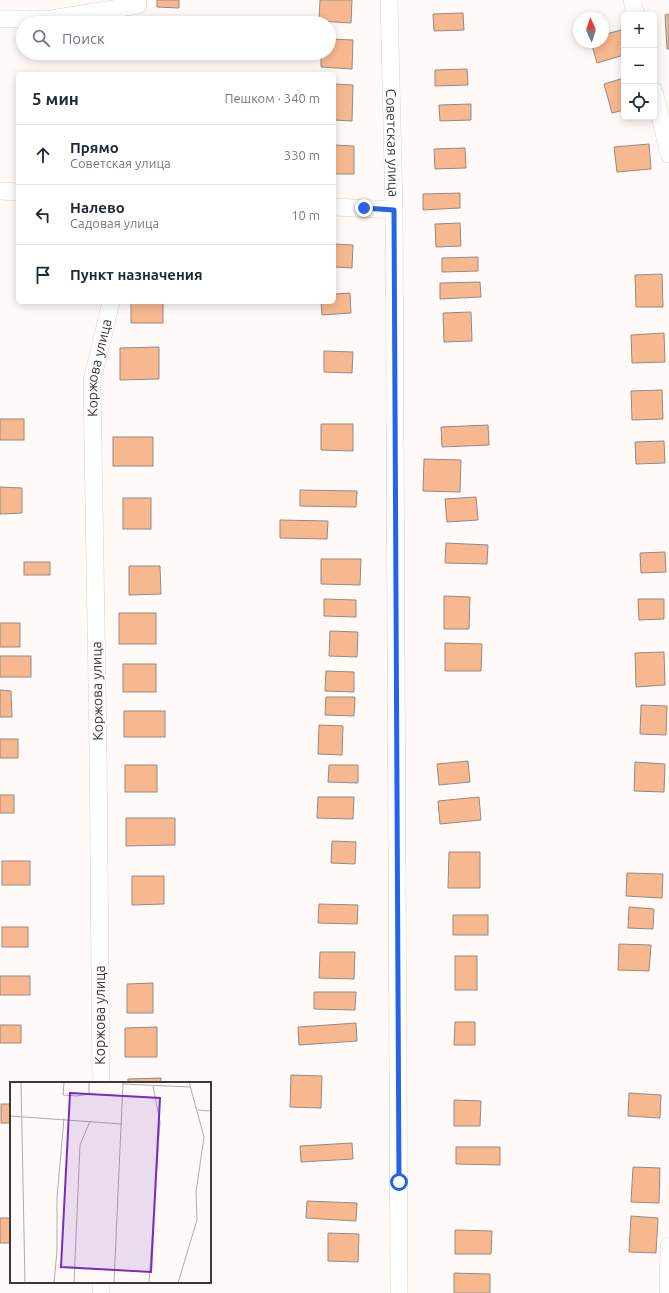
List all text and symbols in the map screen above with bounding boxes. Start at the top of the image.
north arrow [573,12,609,48]
map controls [621,12,657,120]
button: + [621,12,657,48]
search box [16,16,336,60]
icon: search [30,27,52,49]
text: Поиск [62,30,105,47]
button: − [621,48,657,84]
button: locate [621,84,657,120]
text: 5 мин [32,89,79,108]
street label: Советская улица [383,89,402,197]
text: Пешком · 340 m [224,91,320,105]
text: Прямо [70,139,119,156]
icon: ahead [32,144,54,166]
text: 330 m [284,148,320,162]
text: Советская улица [70,156,171,170]
text: Налево [70,199,125,216]
route end [355,199,373,217]
icon: left [32,204,54,226]
text: 10 m [291,208,320,222]
text: Садовая улица [70,216,159,230]
icon: arrive [32,264,54,286]
text: Пункт назначения [70,266,203,283]
street label: Коржова улица [84,317,115,417]
street label: Коржова улица [88,641,106,741]
street label: Коржова улица [92,965,108,1065]
inset map [10,1082,211,1283]
route start [390,1173,408,1191]

